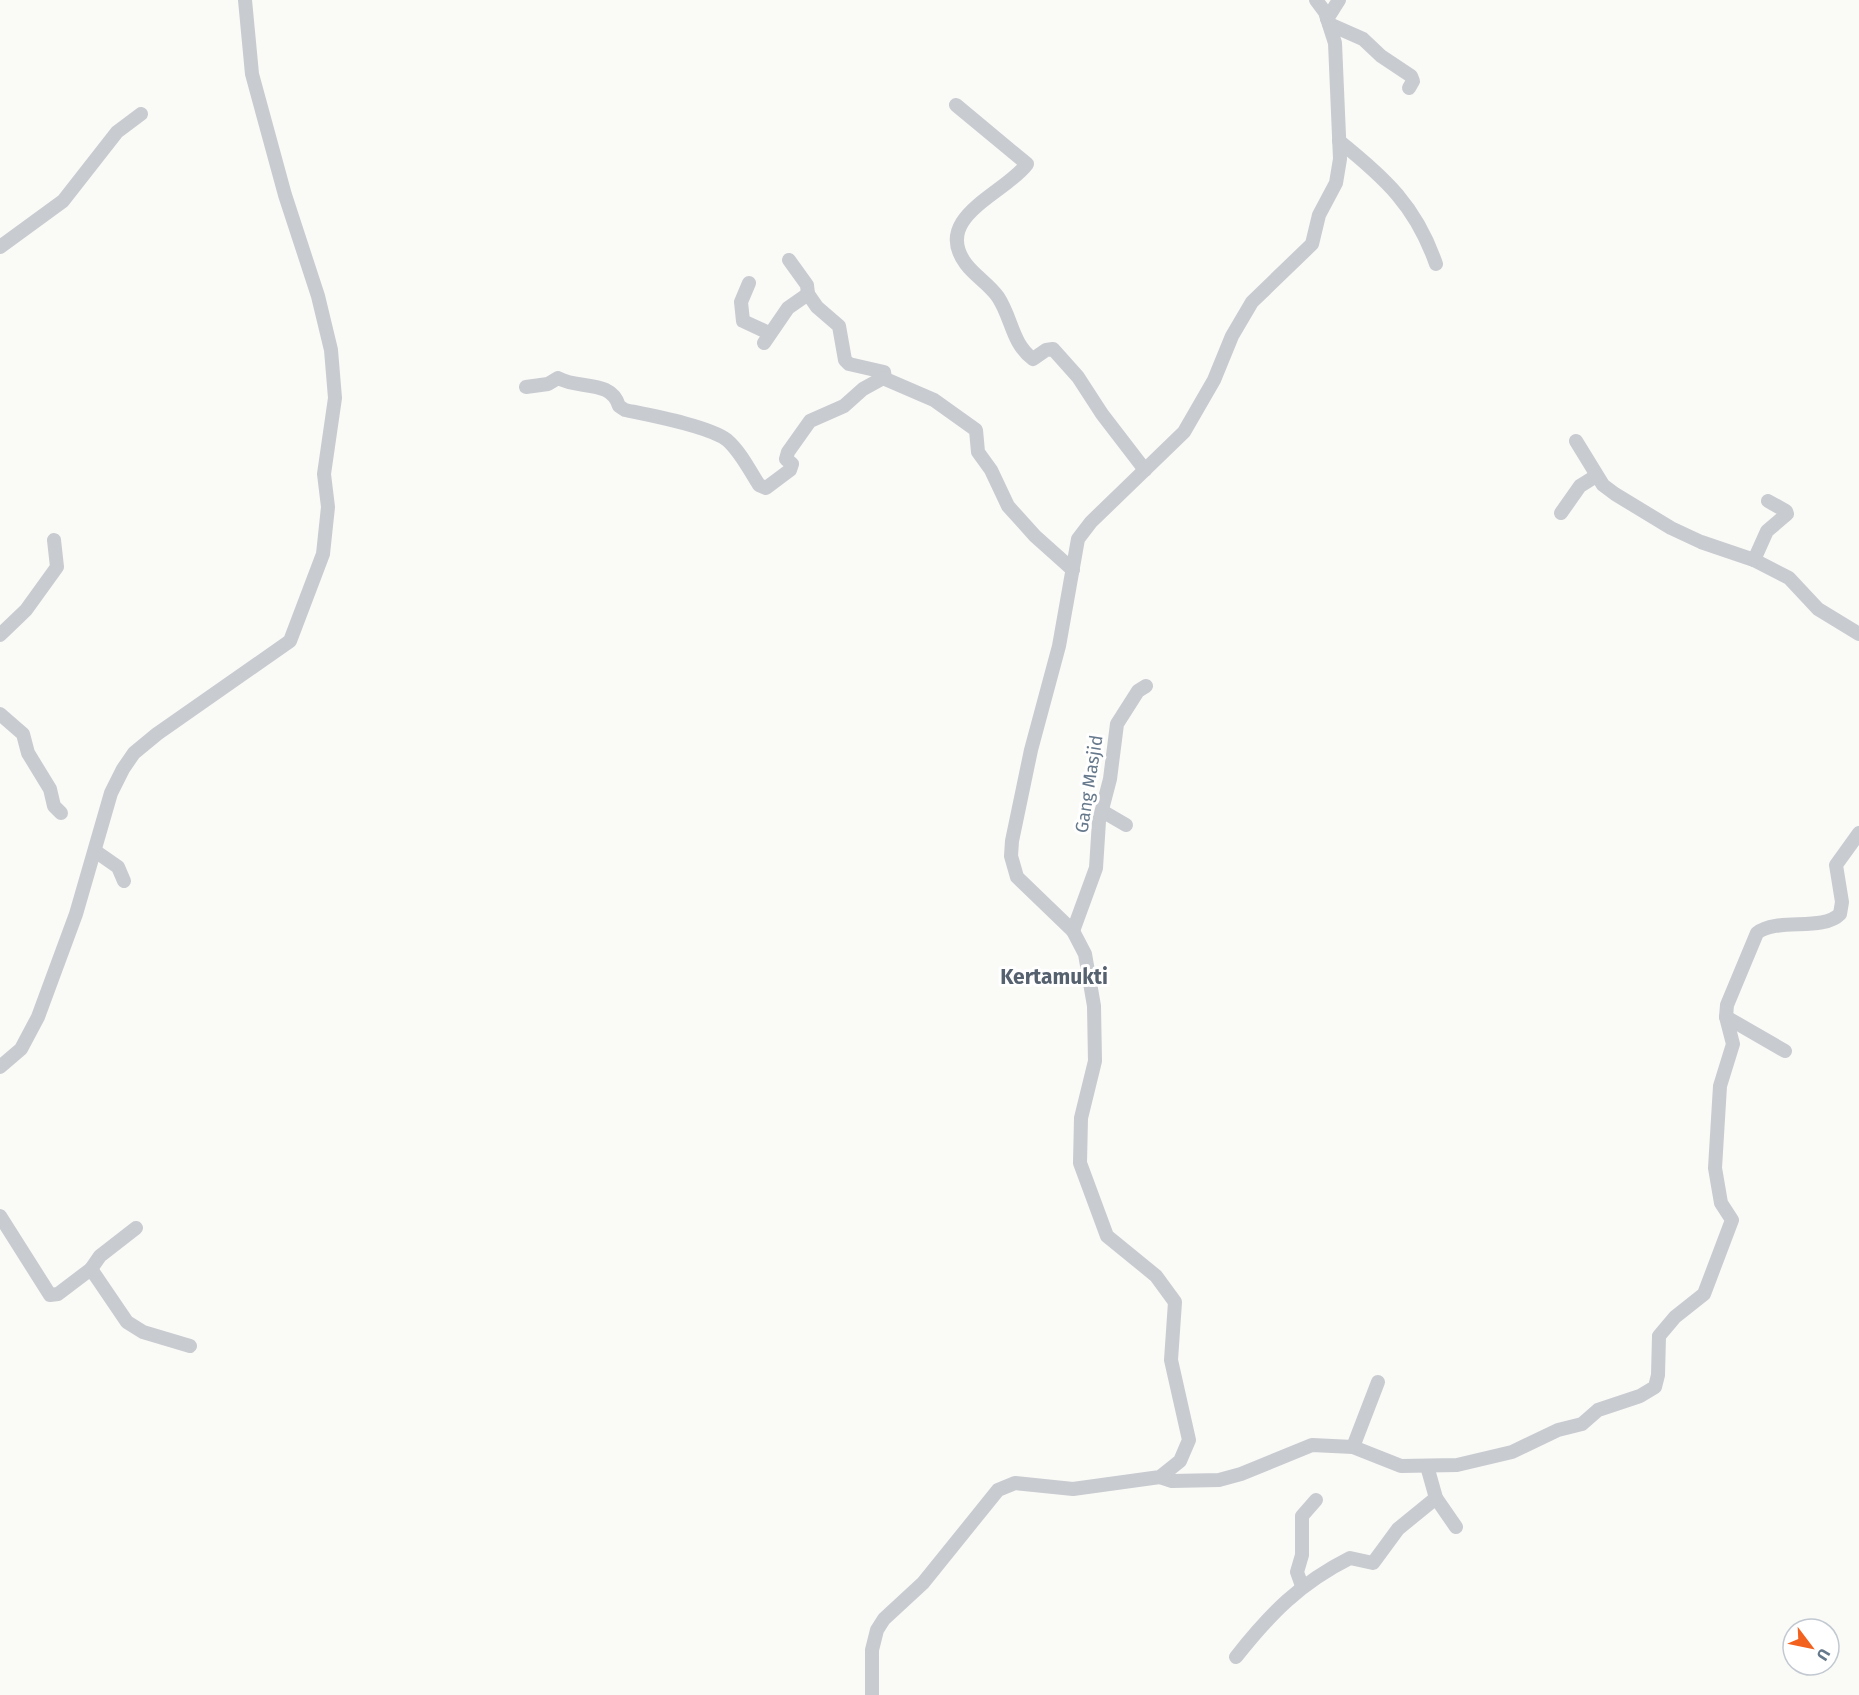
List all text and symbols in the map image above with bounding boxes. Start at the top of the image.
street label: Gang Masjid [1070,734,1108,834]
district label: Kertamukti [1000,964,1108,990]
north arrow [1781,1617,1841,1677]
text: U [1812,1645,1834,1664]

